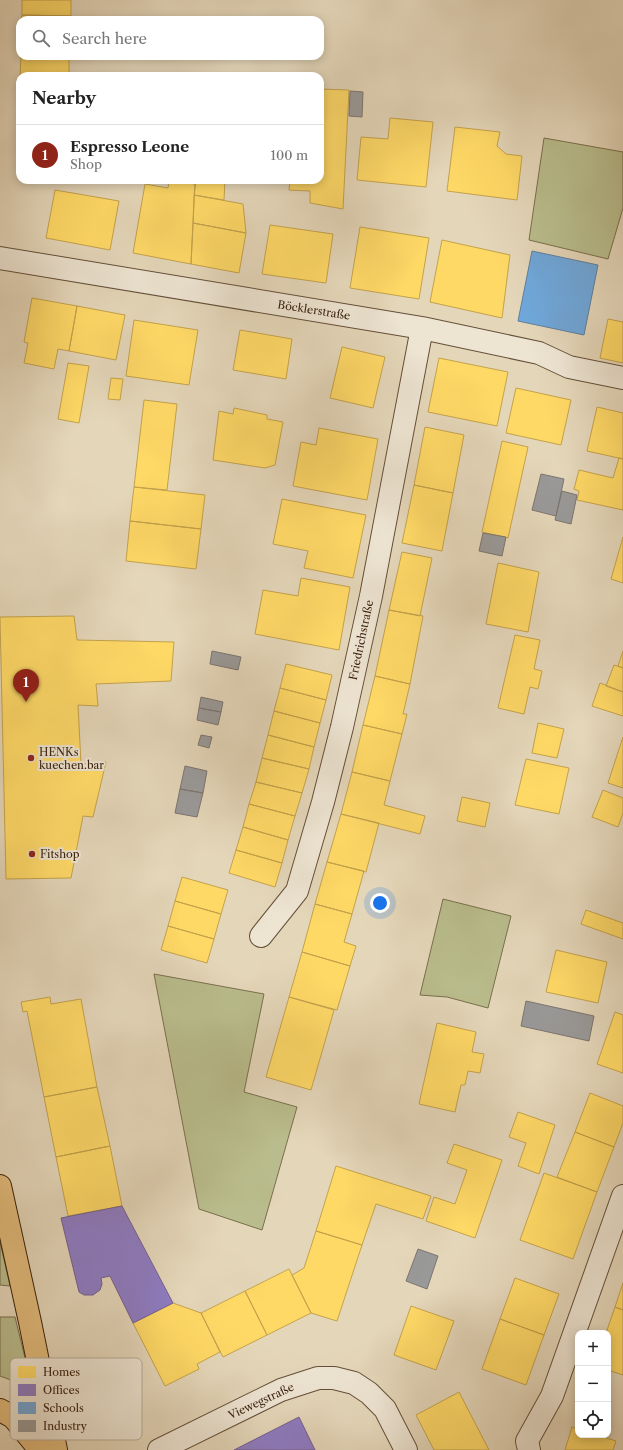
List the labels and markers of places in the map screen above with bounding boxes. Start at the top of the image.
pin: 1 [13,669,39,702]
place label: HENKs kuechen.bar [39,745,104,772]
marker: HENKs kuechen.bar [26,753,36,763]
place label: Fitshop [40,847,80,861]
marker: Fitshop [27,849,37,859]

